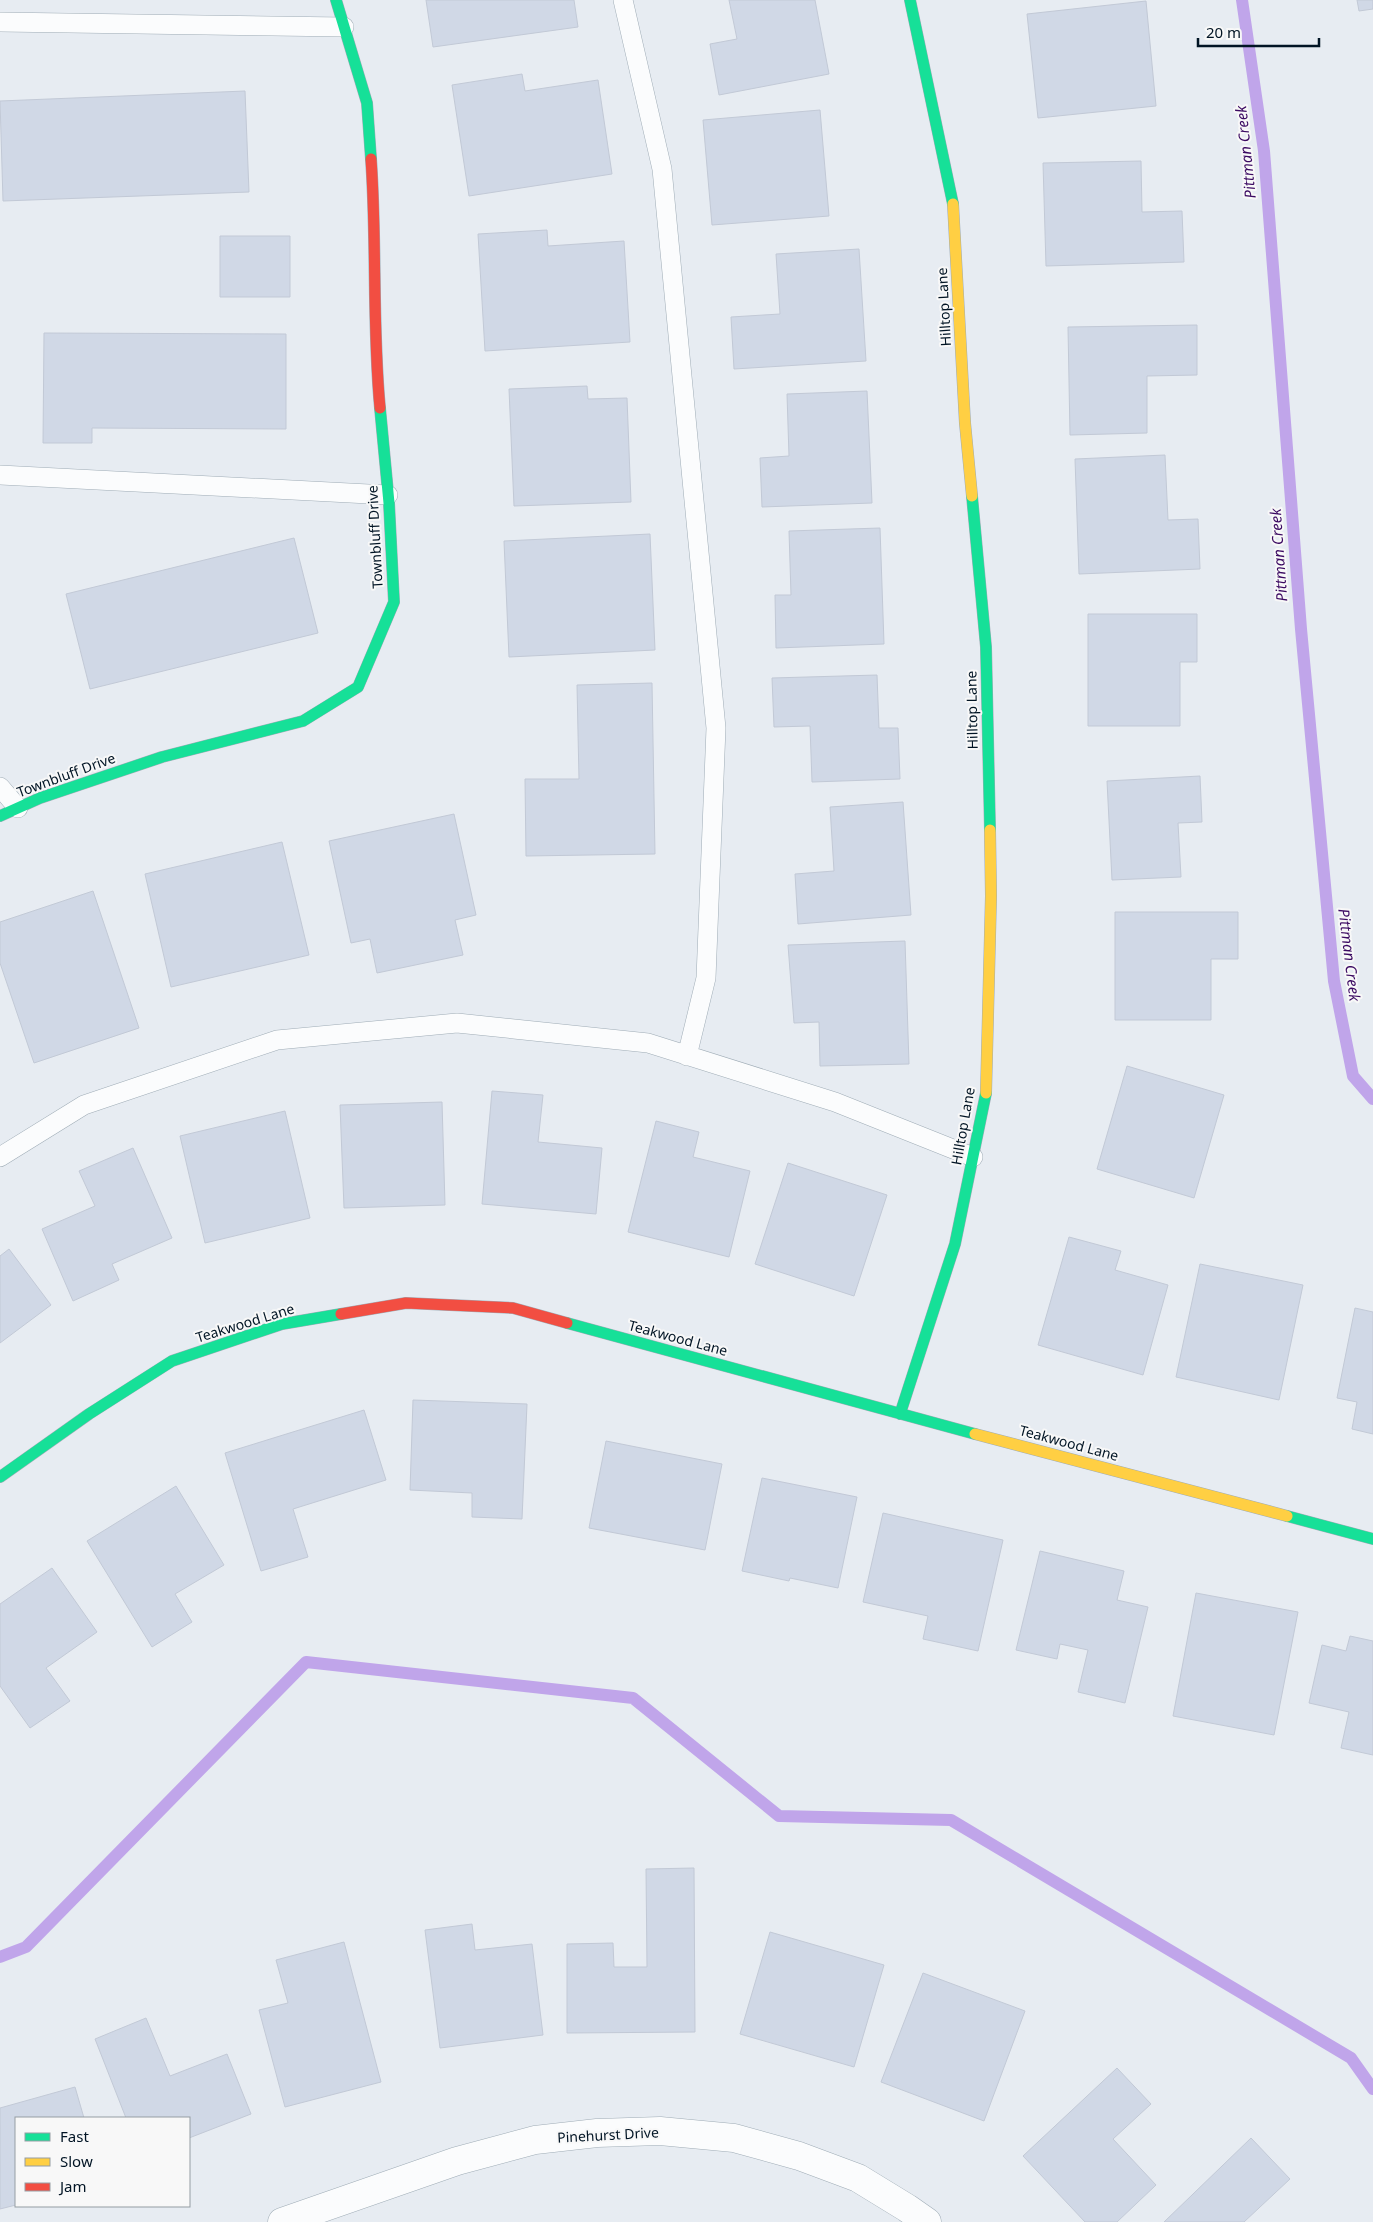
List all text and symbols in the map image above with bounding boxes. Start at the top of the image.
scale bar [1198,15,1319,47]
text: 20 m [1206,22,1241,42]
water label: Pittman Creek [1230,104,1260,200]
street label: Hilltop Lane [932,267,955,347]
street label: Townbluff Drive [362,485,387,589]
water label: Pittman Creek [1265,507,1291,602]
street label: Hilltop Lane [961,670,982,750]
street label: Townbluff Drive [14,748,118,801]
water label: Pittman Creek [1334,907,1366,1003]
street label: Hilltop Lane [946,1085,979,1166]
street label: Teakwood Lane [193,1299,296,1347]
street label: Teakwood Lane [626,1315,730,1360]
street label: Teakwood Lane [1017,1420,1121,1465]
legend [15,2117,190,2207]
street label: Pinehurst Drive [557,2122,659,2147]
text: Fast [60,2126,89,2146]
text: Slow [60,2151,93,2171]
text: Jam [58,2176,87,2196]

